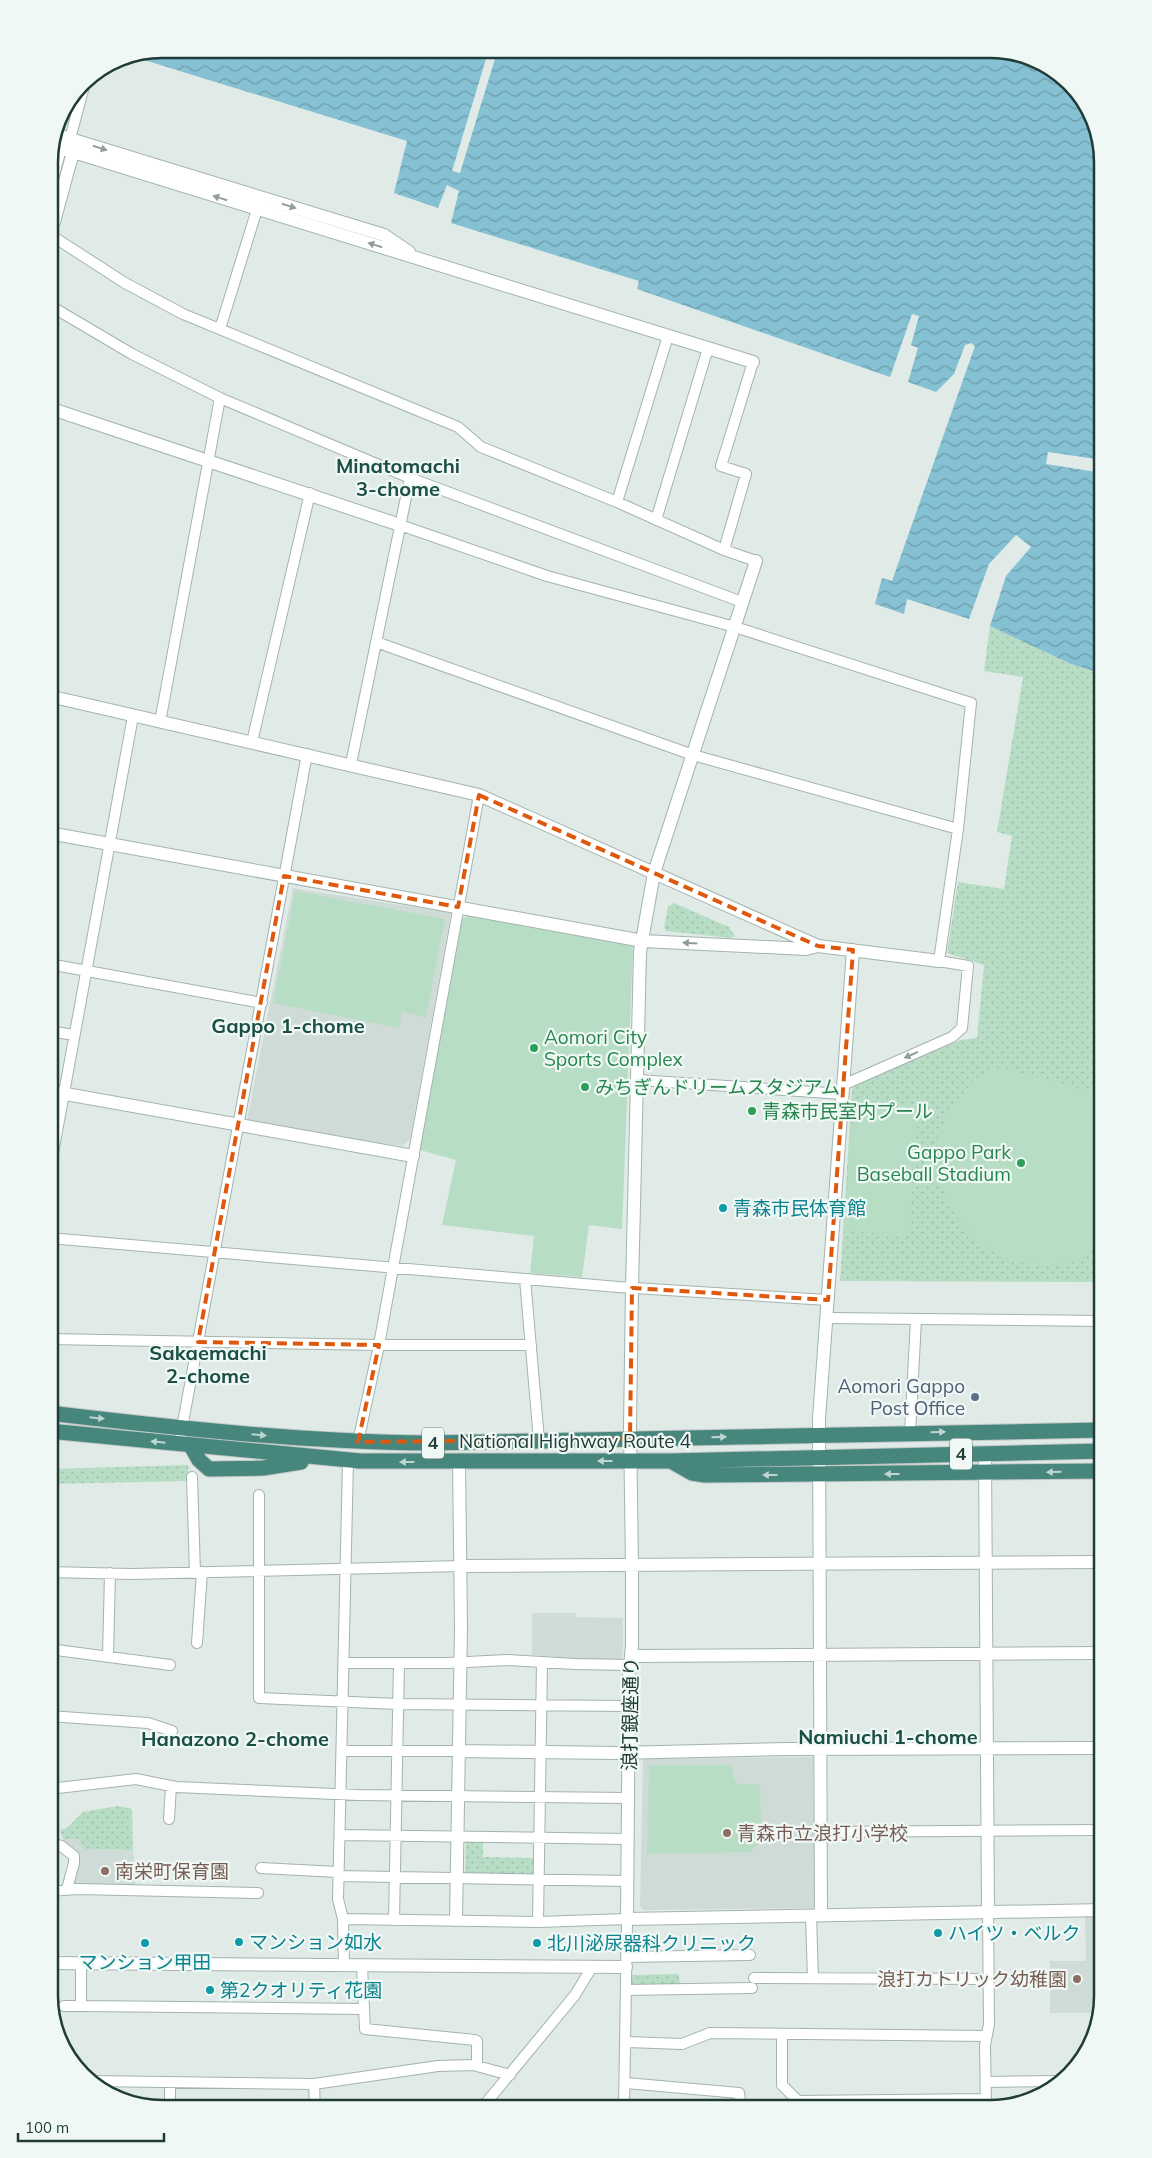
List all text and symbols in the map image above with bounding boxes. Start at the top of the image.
one-way arrow [93,145,108,153]
one-way arrow [212,193,227,201]
one-way arrow [282,203,297,211]
one-way arrow [367,241,382,249]
district label: Minatomachi 3-chome [336,453,460,501]
one-way arrow [682,939,698,947]
district label: Gappo 1-chome [211,1013,365,1038]
place label: Aomori City Sports Complex [544,1025,683,1071]
marker: Aomori City Sports Complex [528,1042,540,1054]
one-way arrow [904,1052,918,1060]
place label: みちぎんドリームスタジアム [595,1075,840,1099]
marker: みちぎんドリームスタジアム [579,1081,591,1093]
place label: 青森市民室内プール [762,1099,933,1123]
marker: 青森市民室内プール [746,1105,758,1117]
place label: Gappo Park Baseball Stadium [857,1140,1011,1186]
marker: Gappo Park Baseball Stadium [1015,1157,1027,1169]
place label: 青森市民体育館 [733,1196,866,1220]
marker: 青森市民体育館 [717,1202,729,1214]
district label: Sakaemachi 2-chome [149,1340,267,1388]
place label: Aomori Gappo Post Office [837,1374,965,1420]
marker: Aomori Gappo Post Office [969,1391,981,1403]
one-way arrow [90,1414,106,1422]
road number: 4 [422,1428,444,1459]
one-way arrow [930,1428,946,1436]
street label: National Highway Route 4 [459,1429,691,1453]
one-way arrow [251,1431,267,1439]
one-way arrow [711,1433,727,1441]
one-way arrow [150,1438,166,1446]
road number: 4 [950,1438,972,1470]
one-way arrow [597,1457,613,1465]
one-way arrow [399,1458,415,1466]
one-way arrow [1046,1468,1062,1476]
one-way arrow [884,1470,900,1478]
one-way arrow [761,1471,777,1479]
street label: 浪打銀座通り [617,1657,643,1771]
district label: Namiuchi 1-chome [798,1724,978,1749]
district label: Hanazono 2-chome [141,1726,329,1751]
place label: 青森市立浪打小学校 [737,1821,908,1845]
marker: 青森市立浪打小学校 [721,1827,733,1839]
place label: 南栄町保育園 [115,1859,229,1883]
marker: 南栄町保育園 [99,1865,111,1877]
place label: ハイツ・ベルク [948,1921,1081,1945]
marker: ハイツ・ベルク [932,1927,944,1939]
place label: マンション如水 [249,1930,382,1954]
place label: 北川泌尿器科クリニック [547,1931,756,1955]
marker: マンション如水 [233,1936,245,1948]
marker: マンション甲田 [139,1937,151,1949]
marker: 北川泌尿器科クリニック [531,1937,543,1949]
place label: マンション甲田 [78,1950,212,1974]
place label: 浪打カトリック幼稚園 [877,1967,1067,1991]
marker: 浪打カトリック幼稚園 [1071,1973,1083,1985]
place label: 第2クオリティ花園 [220,1978,382,2002]
marker: 第2クオリティ花園 [204,1984,216,1996]
scale bar [18,2110,164,2142]
text: 100 m [25,2118,69,2137]

